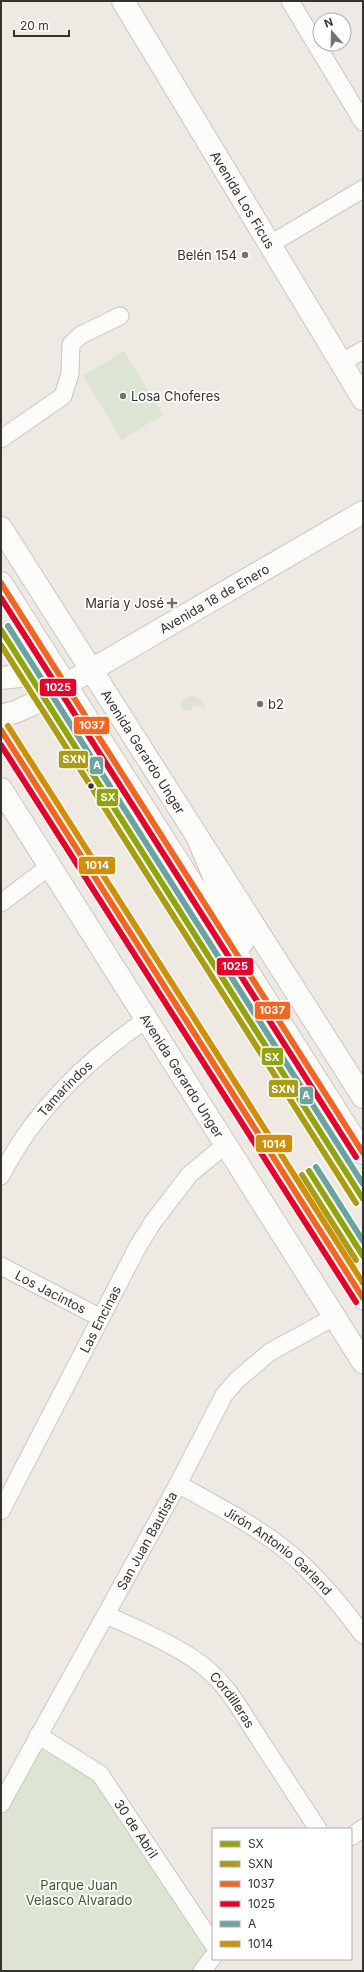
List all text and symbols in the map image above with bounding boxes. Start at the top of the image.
scale bar [14,12,69,38]
north arrow [312,12,352,52]
text: N [322,15,335,31]
text: 20 m [20,18,49,33]
street label: Avenida Los Ficus [207,148,278,251]
place label: Belén 154 [177,247,237,263]
marker: Belén 154 [240,250,250,260]
place label: Losa Choferes [131,388,220,404]
marker: Losa Choferes [118,391,128,401]
street label: Avenida 18 de Enero [156,560,272,637]
place label: María y José [85,595,164,611]
marker: María y José [167,598,177,608]
line badge: 1025 [39,678,77,697]
text: 1025 [45,680,71,694]
street label: Avenida Gerardo Unger [98,687,189,817]
place label: b2 [268,696,284,712]
marker: b2 [255,699,265,709]
line badge: 1037 [73,716,110,735]
text: 1037 [79,718,105,732]
line badge: SXN [58,750,89,769]
text: SXN [62,752,86,766]
line badge: A [89,756,104,775]
text: A [93,758,101,772]
unlabelled marker [86,781,96,791]
line badge: SX [96,788,119,807]
text: SX [100,790,116,804]
line badge: 1014 [78,856,116,875]
text: 1014 [85,858,109,872]
line badge: 1025 [216,957,254,976]
text: 1025 [222,959,248,973]
line badge: 1037 [254,1001,291,1020]
text: 1037 [259,1003,285,1017]
street label: Avenida Gerardo Unger [137,1010,227,1141]
line badge: SX [261,1047,284,1066]
text: SX [264,1050,280,1064]
street label: Tamarindos [34,1057,96,1120]
line badge: SXN [268,1079,299,1098]
text: SXN [271,1082,295,1096]
line badge: A [299,1086,314,1105]
text: A [302,1088,310,1102]
line badge: 1014 [255,1134,293,1153]
text: 1014 [262,1137,286,1151]
street label: Los Jacintos [13,1267,89,1317]
street label: Las Encinas [76,1283,124,1355]
street label: San Juan Bautista [113,1489,180,1593]
street label: Jirón Antonio Garland [221,1503,336,1598]
street label: Cordilleras [207,1668,258,1731]
street label: 30 de Abril [111,1796,162,1861]
legend [212,1828,352,1960]
text: SX [248,1836,264,1851]
text: SXN [248,1856,273,1871]
text: 1037 [248,1876,275,1891]
park label: Parque Juan Velasco Alvarado [26,1877,133,1908]
text: 1025 [248,1896,275,1911]
text: A [248,1916,256,1931]
text: 1014 [248,1936,273,1951]

